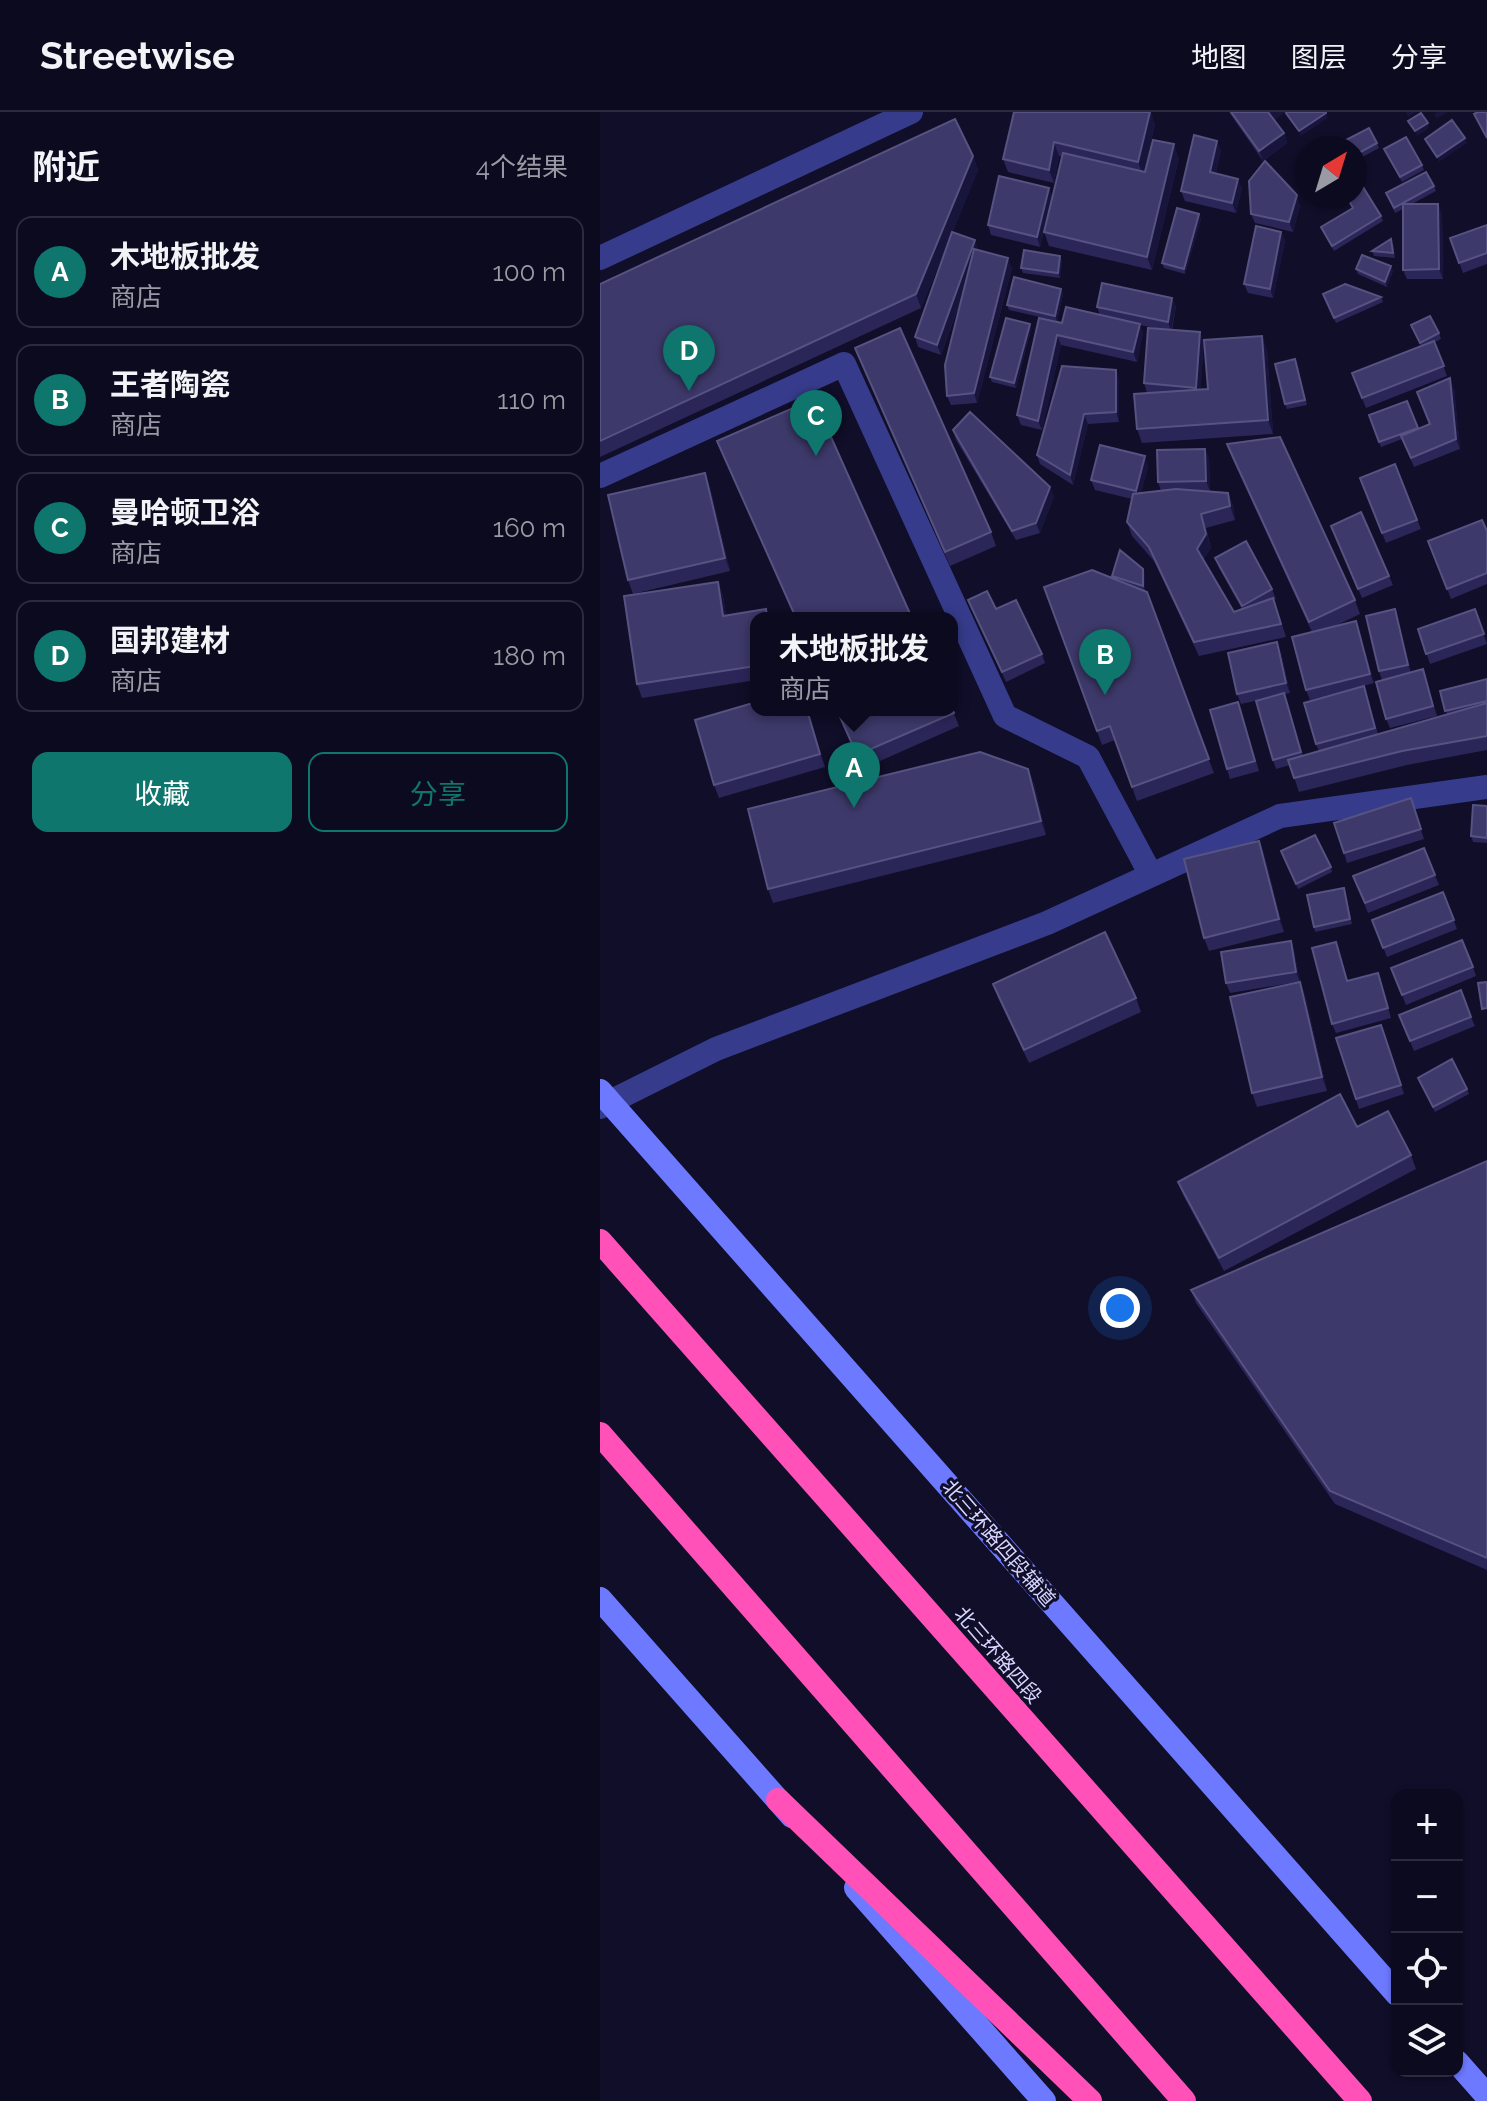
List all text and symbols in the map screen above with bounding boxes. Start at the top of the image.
text: Streetwise [40,33,235,78]
text: 地图 [1191,41,1247,74]
text: 图层 [1291,41,1347,74]
text: 分享 [1391,41,1447,74]
north arrow [1295,136,1367,208]
text: 附近 [32,147,100,187]
text: 4个结果 [476,152,568,182]
text: 木地板批发 [110,239,260,274]
text: A [51,257,69,287]
text: 100 m [493,257,566,287]
text: 商店 [110,282,162,312]
pin: D [663,325,715,391]
text: 王者陶瓷 [110,367,230,402]
text: B [51,385,69,415]
text: 110 m [497,385,566,415]
pin: C [790,390,842,456]
text: 商店 [110,410,162,440]
text: 曼哈顿卫浴 [110,495,260,530]
text: C [51,513,69,543]
text: 160 m [493,513,566,543]
text: 商店 [110,538,162,568]
popup [750,612,958,716]
text: 国邦建材 [110,623,230,658]
pin: B [1079,629,1131,695]
text: 木地板批发 [779,631,929,666]
text: D [51,641,69,671]
text: 180 m [493,641,566,671]
text: 商店 [110,666,162,696]
text: 商店 [779,674,831,704]
pin: A [828,742,880,808]
button: 收藏 [32,752,292,832]
button: 分享 [308,752,568,832]
your location [1100,1288,1140,1328]
street label: 北三环路四段辅道 [937,1475,1061,1611]
street label: 北三环路四段 [950,1602,1046,1708]
map controls [1391,1789,1463,2077]
button: + [1391,1789,1463,1861]
button: − [1391,1861,1463,1933]
button: locate [1391,1933,1463,2005]
button: layers [1391,2005,1463,2077]

